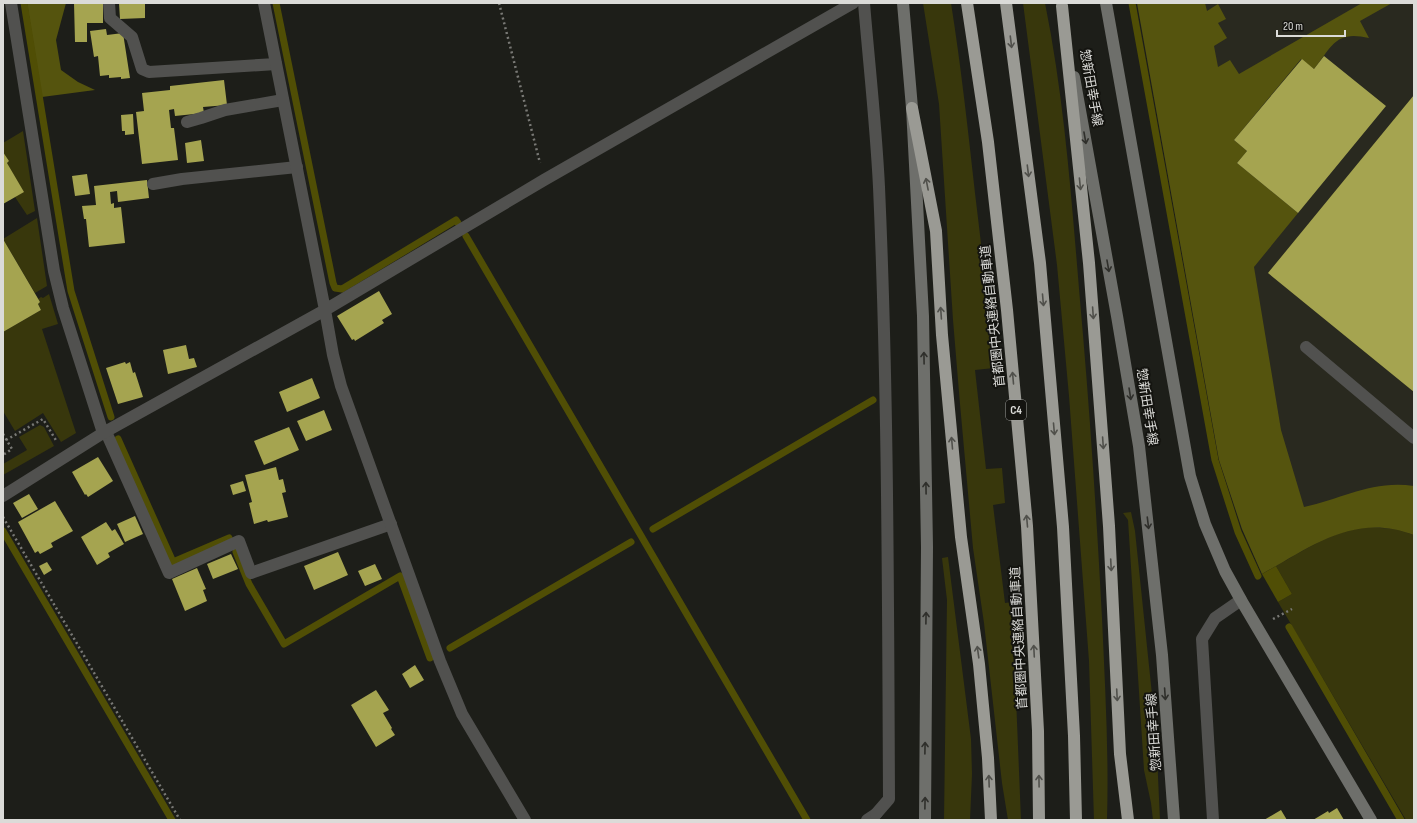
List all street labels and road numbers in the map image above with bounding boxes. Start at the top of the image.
street label: 惣新田幸手線 [1076,48,1106,128]
street label: 首都圏中央連絡自動車道 [978,244,1008,388]
street label: 惣新田幸手線 [1133,367,1161,447]
road number: C4 [1006,400,1026,420]
street label: 首都圏中央連絡自動車道 [1007,566,1031,710]
street label: 惣新田幸手線 [1143,693,1165,771]

